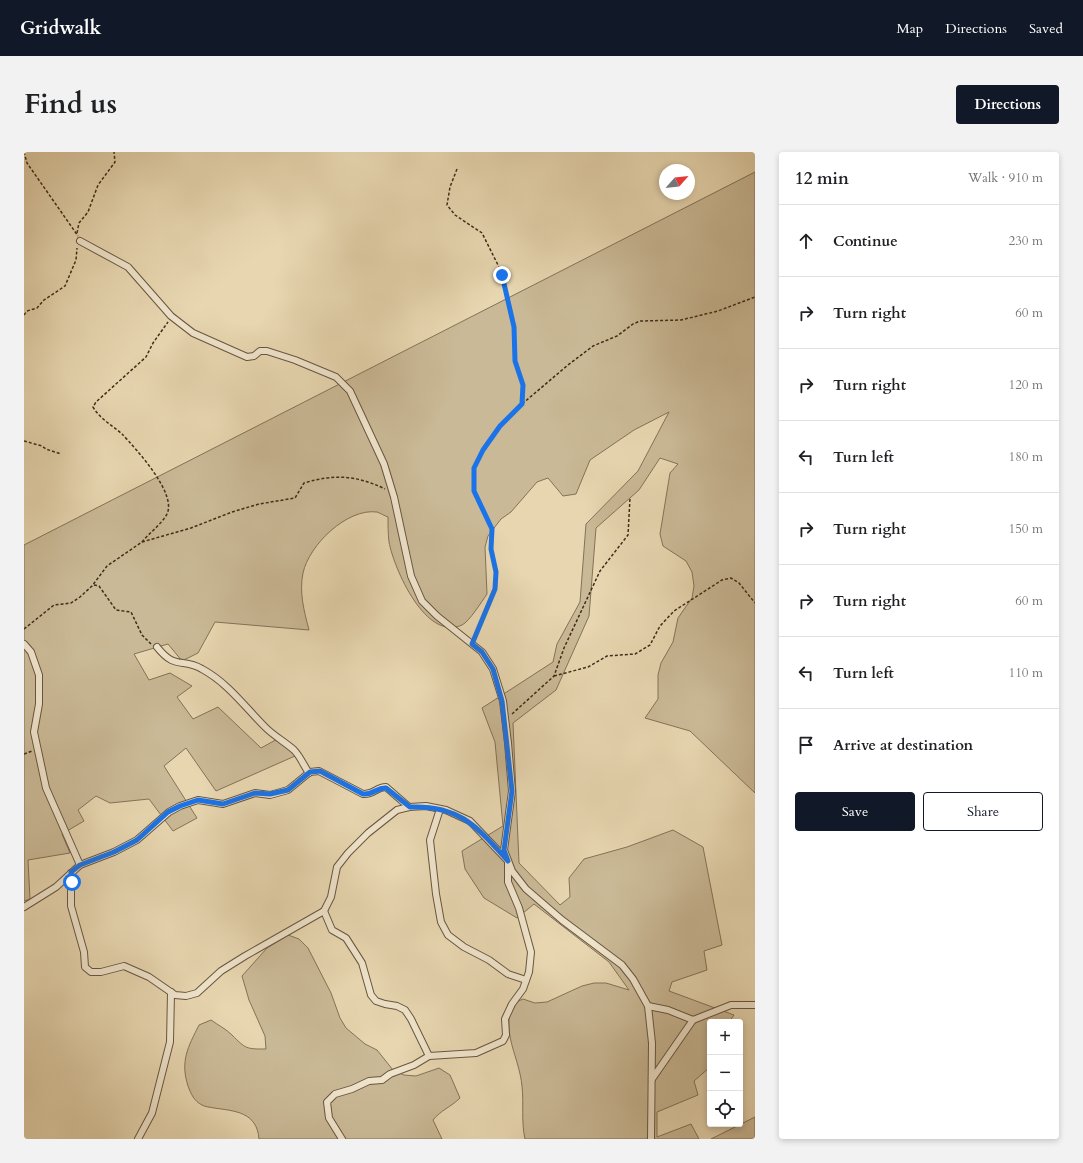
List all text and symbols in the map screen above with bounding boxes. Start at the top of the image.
text: Gridwalk [20,15,101,41]
text: Map [897,19,923,38]
text: Directions [945,19,1007,38]
text: Saved [1029,19,1063,38]
text: Find us [24,85,117,123]
button: Directions [956,85,1059,124]
north arrow [659,164,695,200]
text: 12 min [795,167,849,190]
text: Walk · 910 m [968,169,1043,187]
icon: ahead [795,230,817,252]
text: Continue [833,231,898,251]
text: 230 m [1009,232,1043,250]
route end [493,266,511,284]
icon: right [795,302,817,324]
text: Turn right [833,303,906,323]
text: 60 m [1015,304,1043,322]
icon: right [795,374,817,396]
text: Turn right [833,375,906,395]
text: 120 m [1009,376,1043,394]
icon: left [795,446,817,468]
text: Turn left [833,447,894,467]
text: 180 m [1009,448,1043,466]
icon: right [795,518,817,540]
text: Turn right [833,519,906,539]
text: 150 m [1009,520,1043,538]
icon: right [795,590,817,612]
text: Turn right [833,591,906,611]
text: 60 m [1015,592,1043,610]
icon: left [795,662,817,684]
text: Turn left [833,663,894,683]
text: 110 m [1009,664,1043,682]
icon: arrive [795,734,817,756]
text: Arrive at destination [833,735,973,755]
button: Save [795,792,915,831]
button: Share [923,792,1043,831]
route start [63,873,81,891]
map controls [707,1019,743,1127]
button: + [707,1019,743,1055]
button: − [707,1055,743,1091]
button: locate [707,1091,743,1127]

